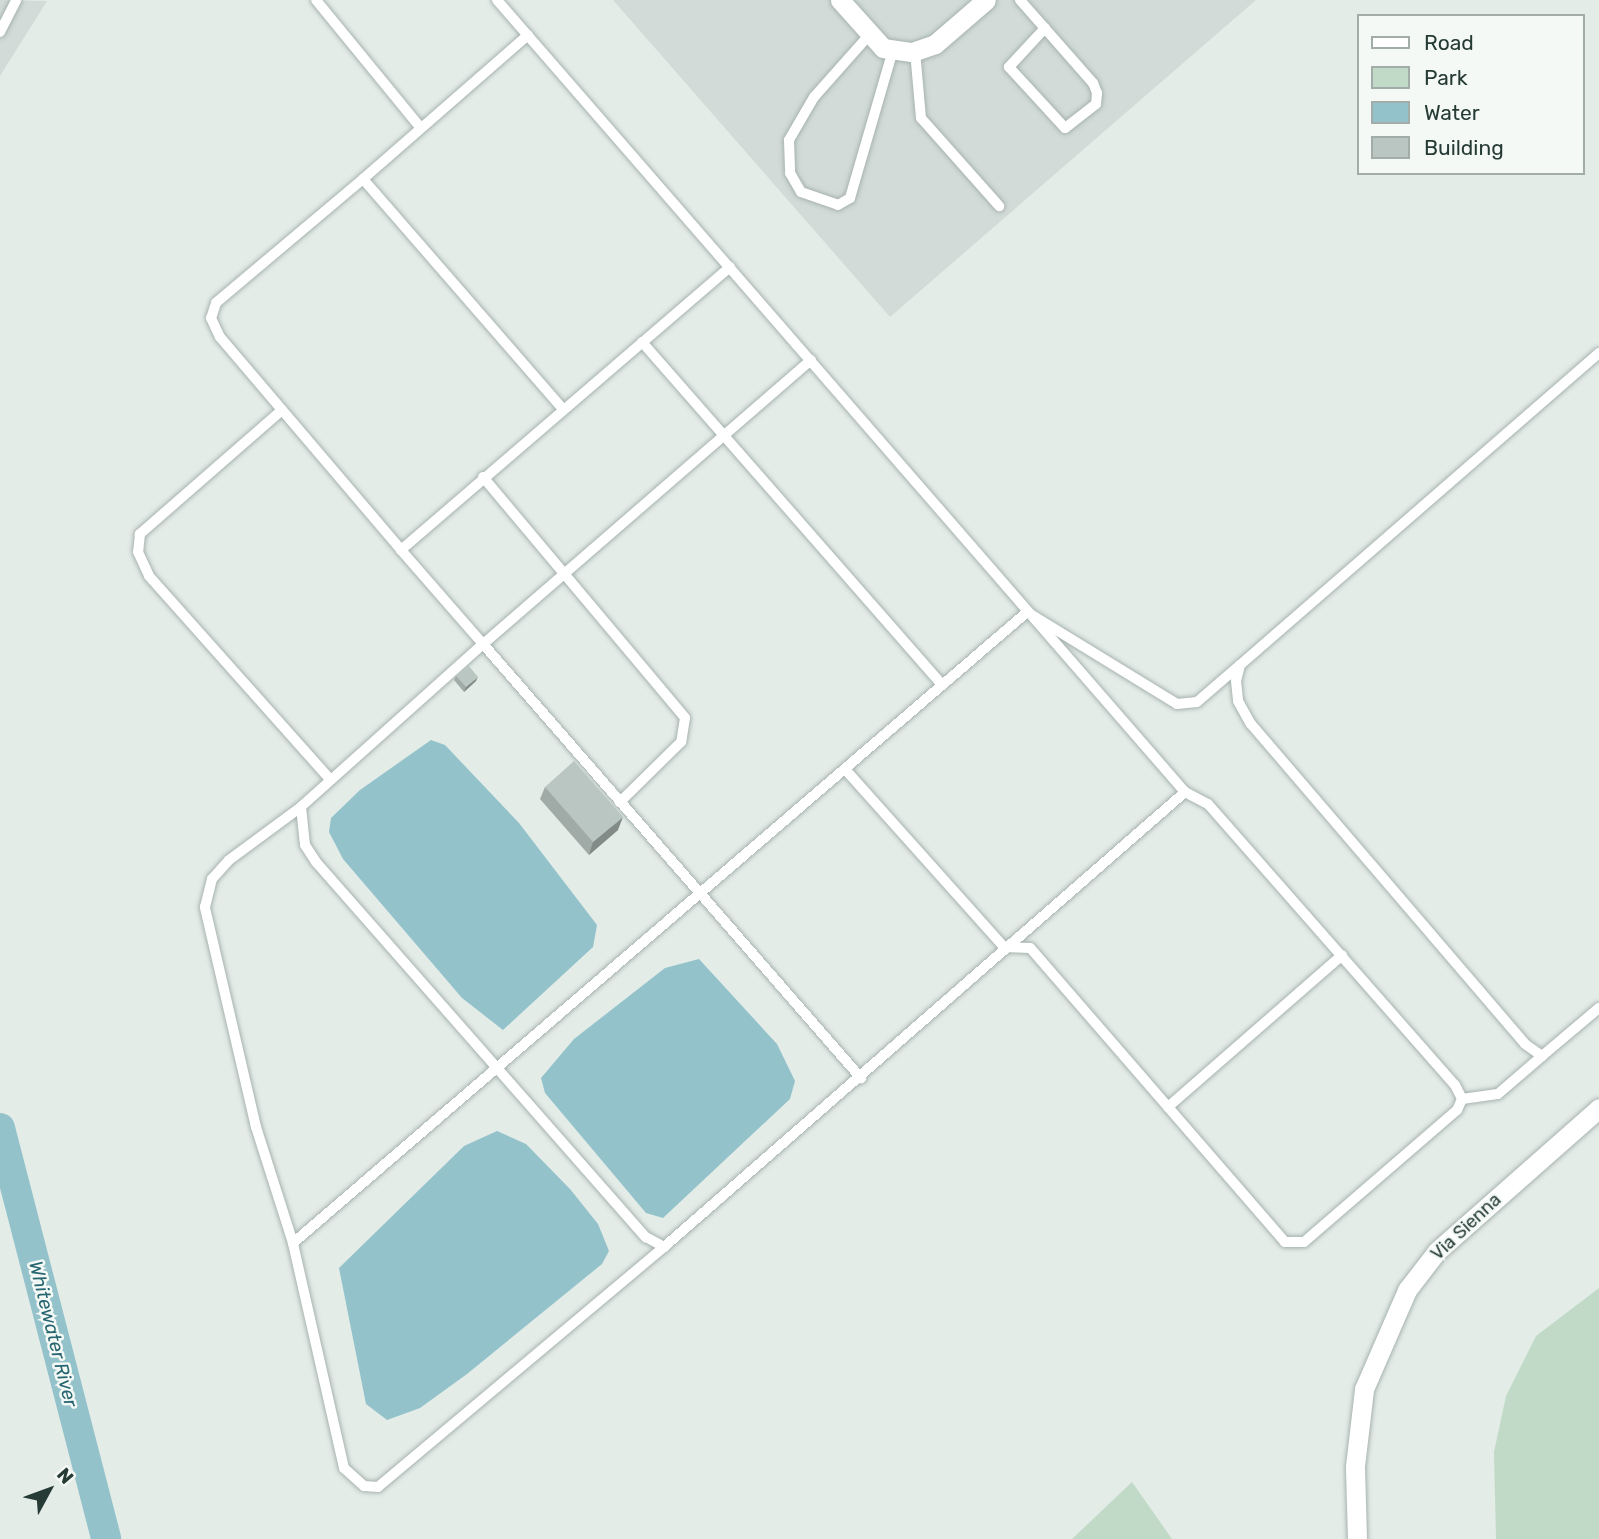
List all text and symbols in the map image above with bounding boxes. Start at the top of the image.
legend [1358,14,1585,175]
text: Road [1424,30,1474,55]
text: Park [1424,65,1468,90]
text: Water [1424,100,1480,125]
text: Building [1424,135,1504,160]
street label: Via Sienna [1427,1189,1505,1265]
water label: Whitewater River [24,1258,82,1410]
north arrow [14,1455,84,1525]
text: N [52,1463,78,1489]

